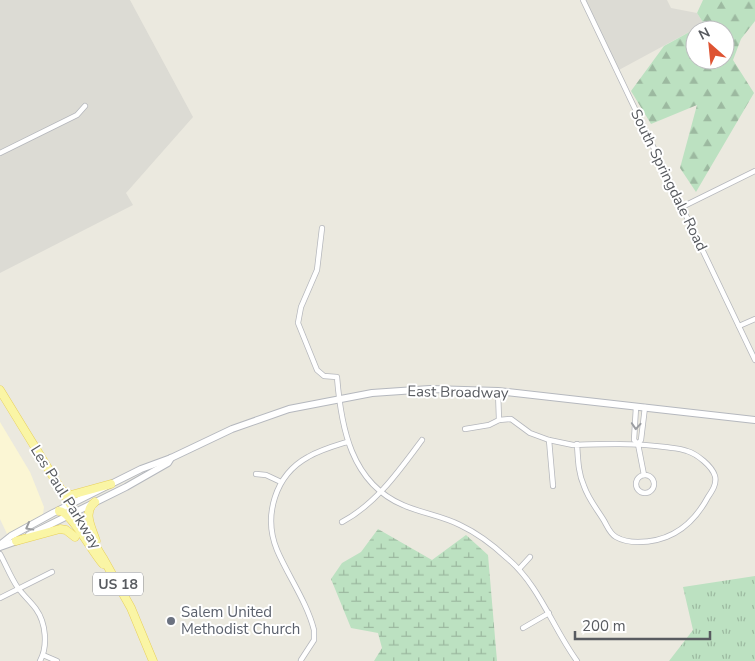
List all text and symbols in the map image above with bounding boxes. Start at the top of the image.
north arrow [685,20,735,70]
text: N [695,23,713,45]
street label: South Springdale Road [626,106,712,254]
street label: East Broadway [407,381,509,403]
one-way arrow [630,422,641,430]
street label: Les Paul Parkway [26,441,106,553]
one-way arrow [25,521,34,531]
road number: US 18 [93,572,143,596]
place label: Salem United Methodist Church [181,602,300,639]
scale bar [575,608,710,640]
marker: Salem United Methodist Church [165,615,177,627]
text: 200 m [582,616,626,636]

